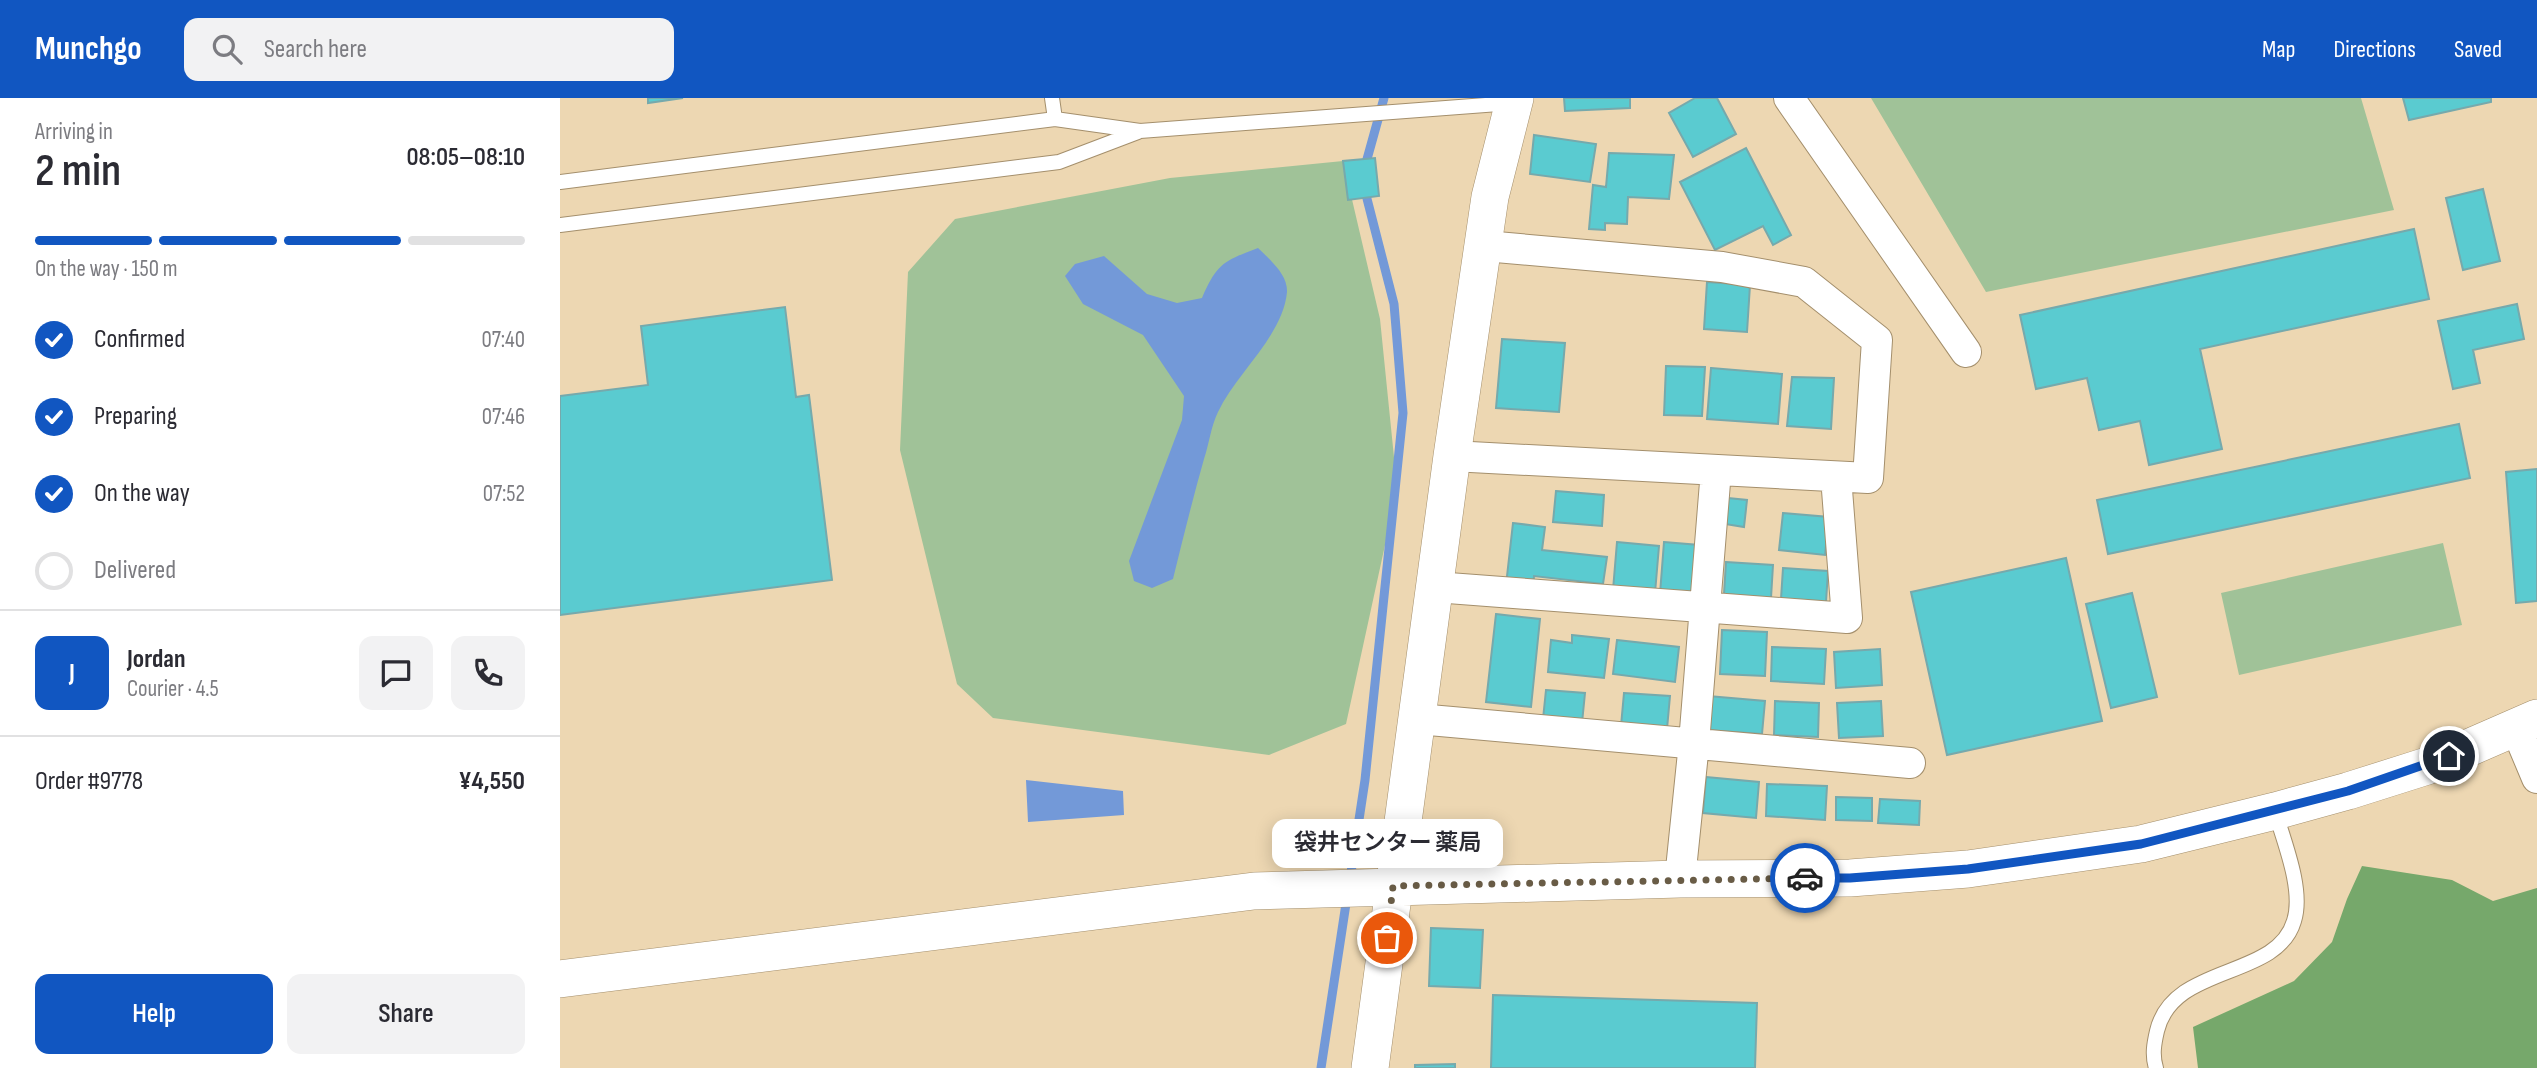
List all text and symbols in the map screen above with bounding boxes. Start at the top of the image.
search box [184,18,674,81]
text: Munchgo [35,29,142,69]
icon: search [208,30,246,68]
text: Search here [264,34,367,65]
text: Map [2262,35,2295,64]
text: Directions [2333,35,2416,64]
text: Saved [2454,35,2502,64]
text: Arriving in [35,118,113,146]
text: 08:05–08:10 [407,142,525,173]
text: 2 min [35,144,121,199]
text: On the way · 150 m [35,255,178,283]
icon: check [35,321,73,359]
text: Confirmed [94,324,185,355]
text: 07:40 [482,326,525,354]
icon: check [35,398,73,436]
text: Preparing [94,401,177,432]
text: 07:46 [482,403,525,431]
icon: check [35,475,73,513]
text: On the way [94,478,190,509]
text: 07:52 [483,480,525,508]
text: Delivered [94,555,176,586]
button: chat [359,636,433,710]
button: phone [451,636,525,710]
text: Jordan [127,644,185,675]
text: J [69,658,75,689]
text: Courier · 4.5 [127,675,219,703]
pin [2419,726,2479,786]
icon: home [2430,737,2468,775]
text: Order #9778 [35,766,143,797]
text: ¥4,550 [459,766,525,797]
callout: 袋井センター 薬局 [1272,819,1502,868]
text: 袋井センター 薬局 [1294,829,1481,857]
courier [1770,843,1840,913]
icon: car [1786,859,1824,897]
pin [1357,908,1417,968]
icon: bag [1368,919,1406,957]
button: Help [35,974,273,1054]
button: Share [287,974,525,1054]

